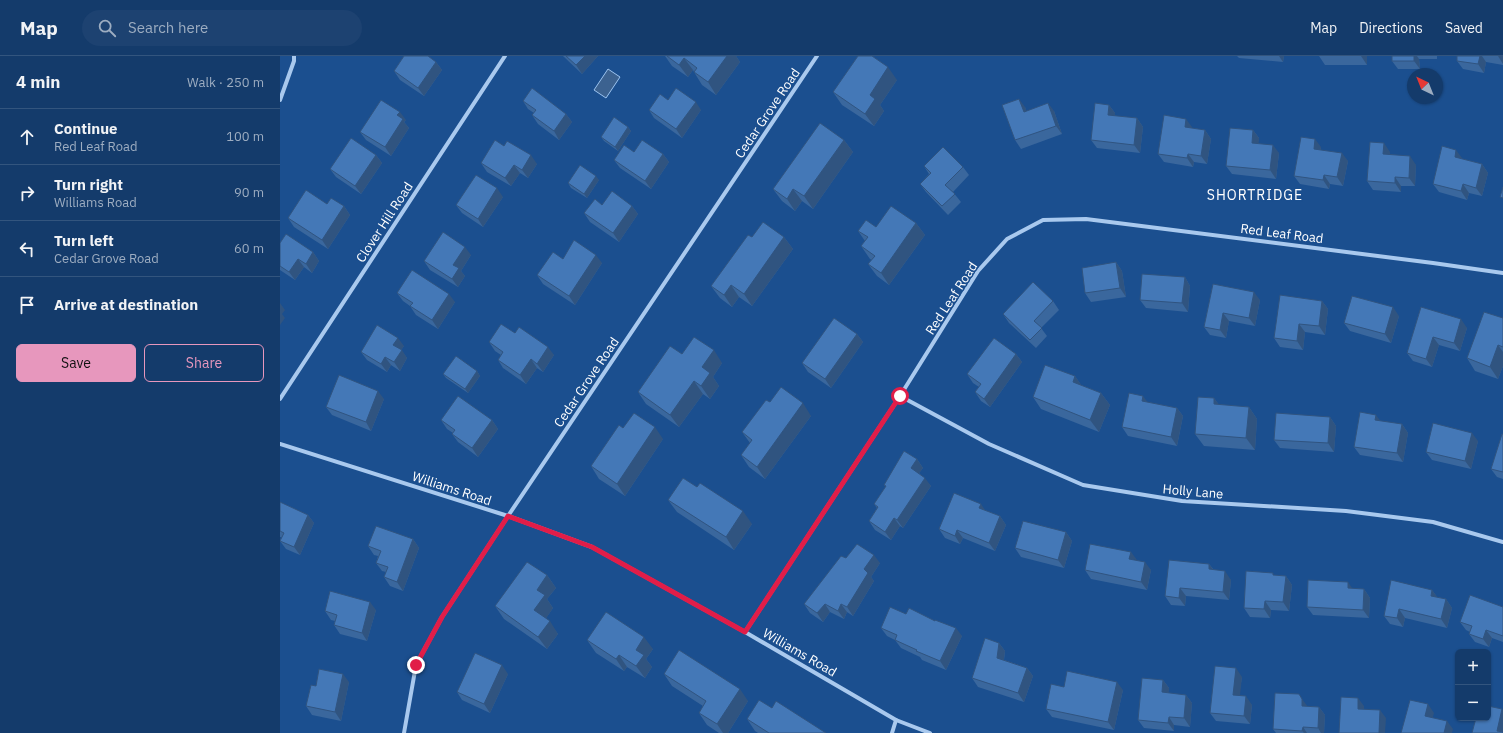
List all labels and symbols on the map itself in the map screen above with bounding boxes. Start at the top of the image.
street label: Cedar Grove Road [731,65,804,161]
north arrow [1407,68,1443,104]
street label: Clover Hill Road [352,179,417,266]
district label: SHORTRIDGE [1207,186,1303,204]
street label: Red Leaf Road [1239,220,1324,247]
street label: Red Leaf Road [922,259,981,338]
street label: Cedar Grove Road [550,334,623,430]
route start [891,387,909,405]
street label: Williams Road [410,468,494,509]
street label: Holly Lane [1162,480,1224,503]
street label: Williams Road [760,624,840,680]
route end [407,656,425,674]

